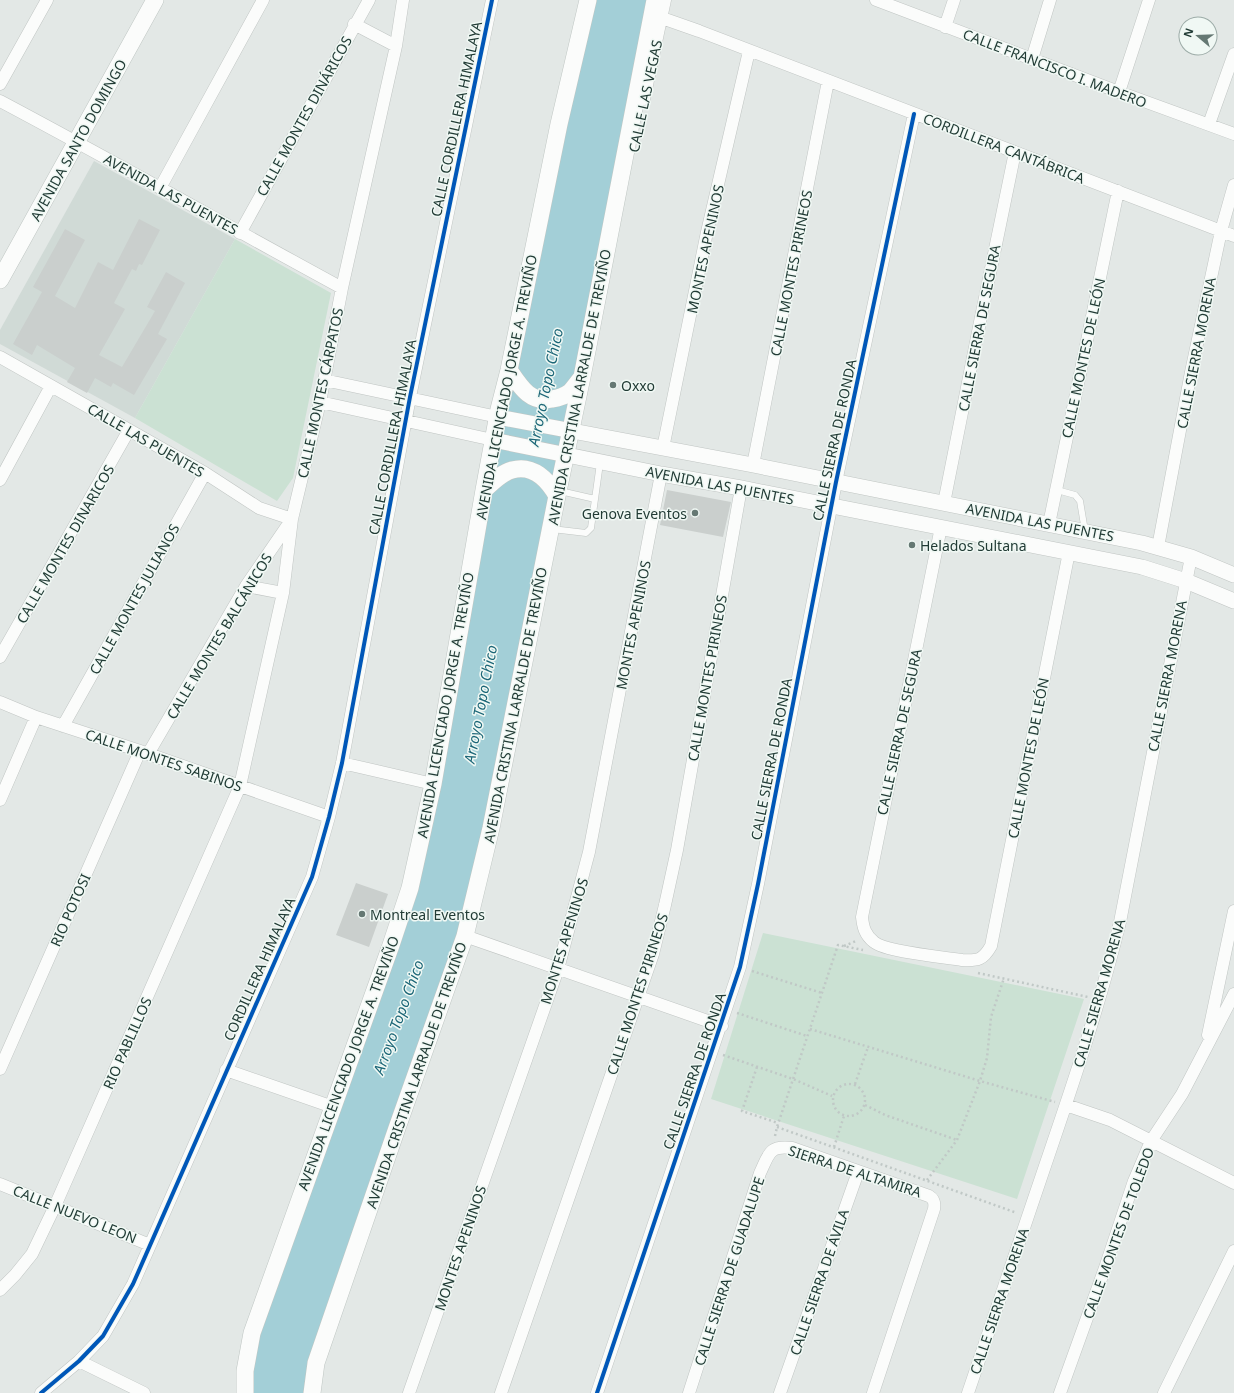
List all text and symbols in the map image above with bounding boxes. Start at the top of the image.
north arrow [1178,16,1218,56]
street label: CALLE CORDILLERA HIMALAYA [426,20,486,218]
street label: CALLE FRANCISCO I. MADERO [960,24,1150,112]
text: N [1180,26,1197,39]
street label: CALLE MONTES DINÁRICOS [252,32,356,199]
street label: CALLE LAS VEGAS [624,38,666,154]
street label: AVENIDA SANTO DOMINGO [26,56,131,224]
street label: CORDILLERA CANTÁBRICA [921,108,1087,188]
street label: AVENIDA LAS PUENTES [101,149,242,239]
street label: MONTES APENINOS [682,183,728,315]
street label: CALLE MONTES PIRINEOS [766,188,816,358]
street label: CALLE SIERRA DE SEGURA [954,243,1004,413]
street label: AVENIDA CRISTINA LARRALDE DE TREVIÑO [543,247,615,526]
street label: AVENIDA LICENCIADO JORGE A. TREVIÑO [471,253,541,521]
street label: CALLE MONTES DE LEÓN [1057,276,1109,440]
street label: CALLE SIERRA MORENA [1172,276,1220,430]
street label: CALLE MONTES CÁRPATOS [293,306,347,480]
water label: Arroyo Topo Chico [523,326,567,449]
street label: CALLE CORDILLERA HIMALAYA [364,337,420,537]
street label: CALLE SIERRA DE RONDA [808,357,860,523]
place label: Oxxo [621,376,655,395]
marker: Oxxo [608,380,618,390]
street label: CALLE LAS PUENTES [84,399,208,481]
street label: CALLE MONTES DINARICOS [12,461,118,627]
street label: AVENIDA LAS PUENTES [644,461,796,509]
street label: AVENIDA LAS PUENTES [964,498,1116,546]
place label: Genova Eventos [582,504,687,523]
marker: Genova Eventos [690,508,700,518]
street label: CALLE MONTES JULIANOS [85,520,184,678]
place label: Helados Sultana [920,536,1027,555]
marker: Helados Sultana [907,540,917,550]
street label: CALLE MONTES BALCÁNICOS [162,549,276,723]
street label: MONTES APENINOS [611,559,655,691]
street label: AVENIDA CRISTINA LARRALDE DE TREVIÑO [479,565,551,844]
street label: AVENIDA LICENCIADO JORGE A. TREVIÑO [412,571,478,839]
street label: CALLE MONTES PIRINEOS [683,593,731,763]
street label: CALLE SIERRA MORENA [1143,599,1191,753]
water label: Arroyo Topo Chico [459,643,501,766]
street label: CALLE SIERRA DE SEGURA [872,647,926,817]
street label: CALLE SIERRA DE RONDA [746,676,796,842]
street label: CALLE MONTES DE LEÓN [1003,676,1053,840]
street label: CALLE MONTES SABINOS [83,724,245,796]
street label: RIO POTOSI [45,870,95,949]
street label: MONTES APENINOS [536,875,592,1006]
street label: CORDILLERA HIMALAYA [219,894,299,1044]
place label: Montreal Eventos [370,905,485,924]
marker: Montreal Eventos [357,909,367,919]
street label: CALLE MONTES PIRINEOS [602,911,672,1077]
street label: CALLE SIERRA MORENA [1069,916,1129,1070]
street label: AVENIDA LICENCIADO JORGE A. TREVIÑO [293,933,403,1193]
street label: AVENIDA CRISTINA LARRALDE DE TREVIÑO [361,939,471,1211]
water label: Arroyo Topo Chico [368,957,428,1078]
street label: CALLE SIERRA DE RONDA [658,990,730,1152]
street label: RIO PABLILLOS [98,994,156,1092]
street label: SIERRA DE ALTAMIRA [786,1141,924,1201]
street label: CALLE MONTES DE TOLEDO [1078,1144,1158,1321]
street label: CALLE SIERRA DE GUADALUPE [689,1174,769,1368]
street label: CALLE NUEVO LEON [10,1180,140,1248]
street label: MONTES APENINOS [430,1183,490,1313]
street label: CALLE SIERRA DE ÁVILA [785,1206,853,1358]
street label: CALLE SIERRA MORENA [965,1225,1033,1377]

